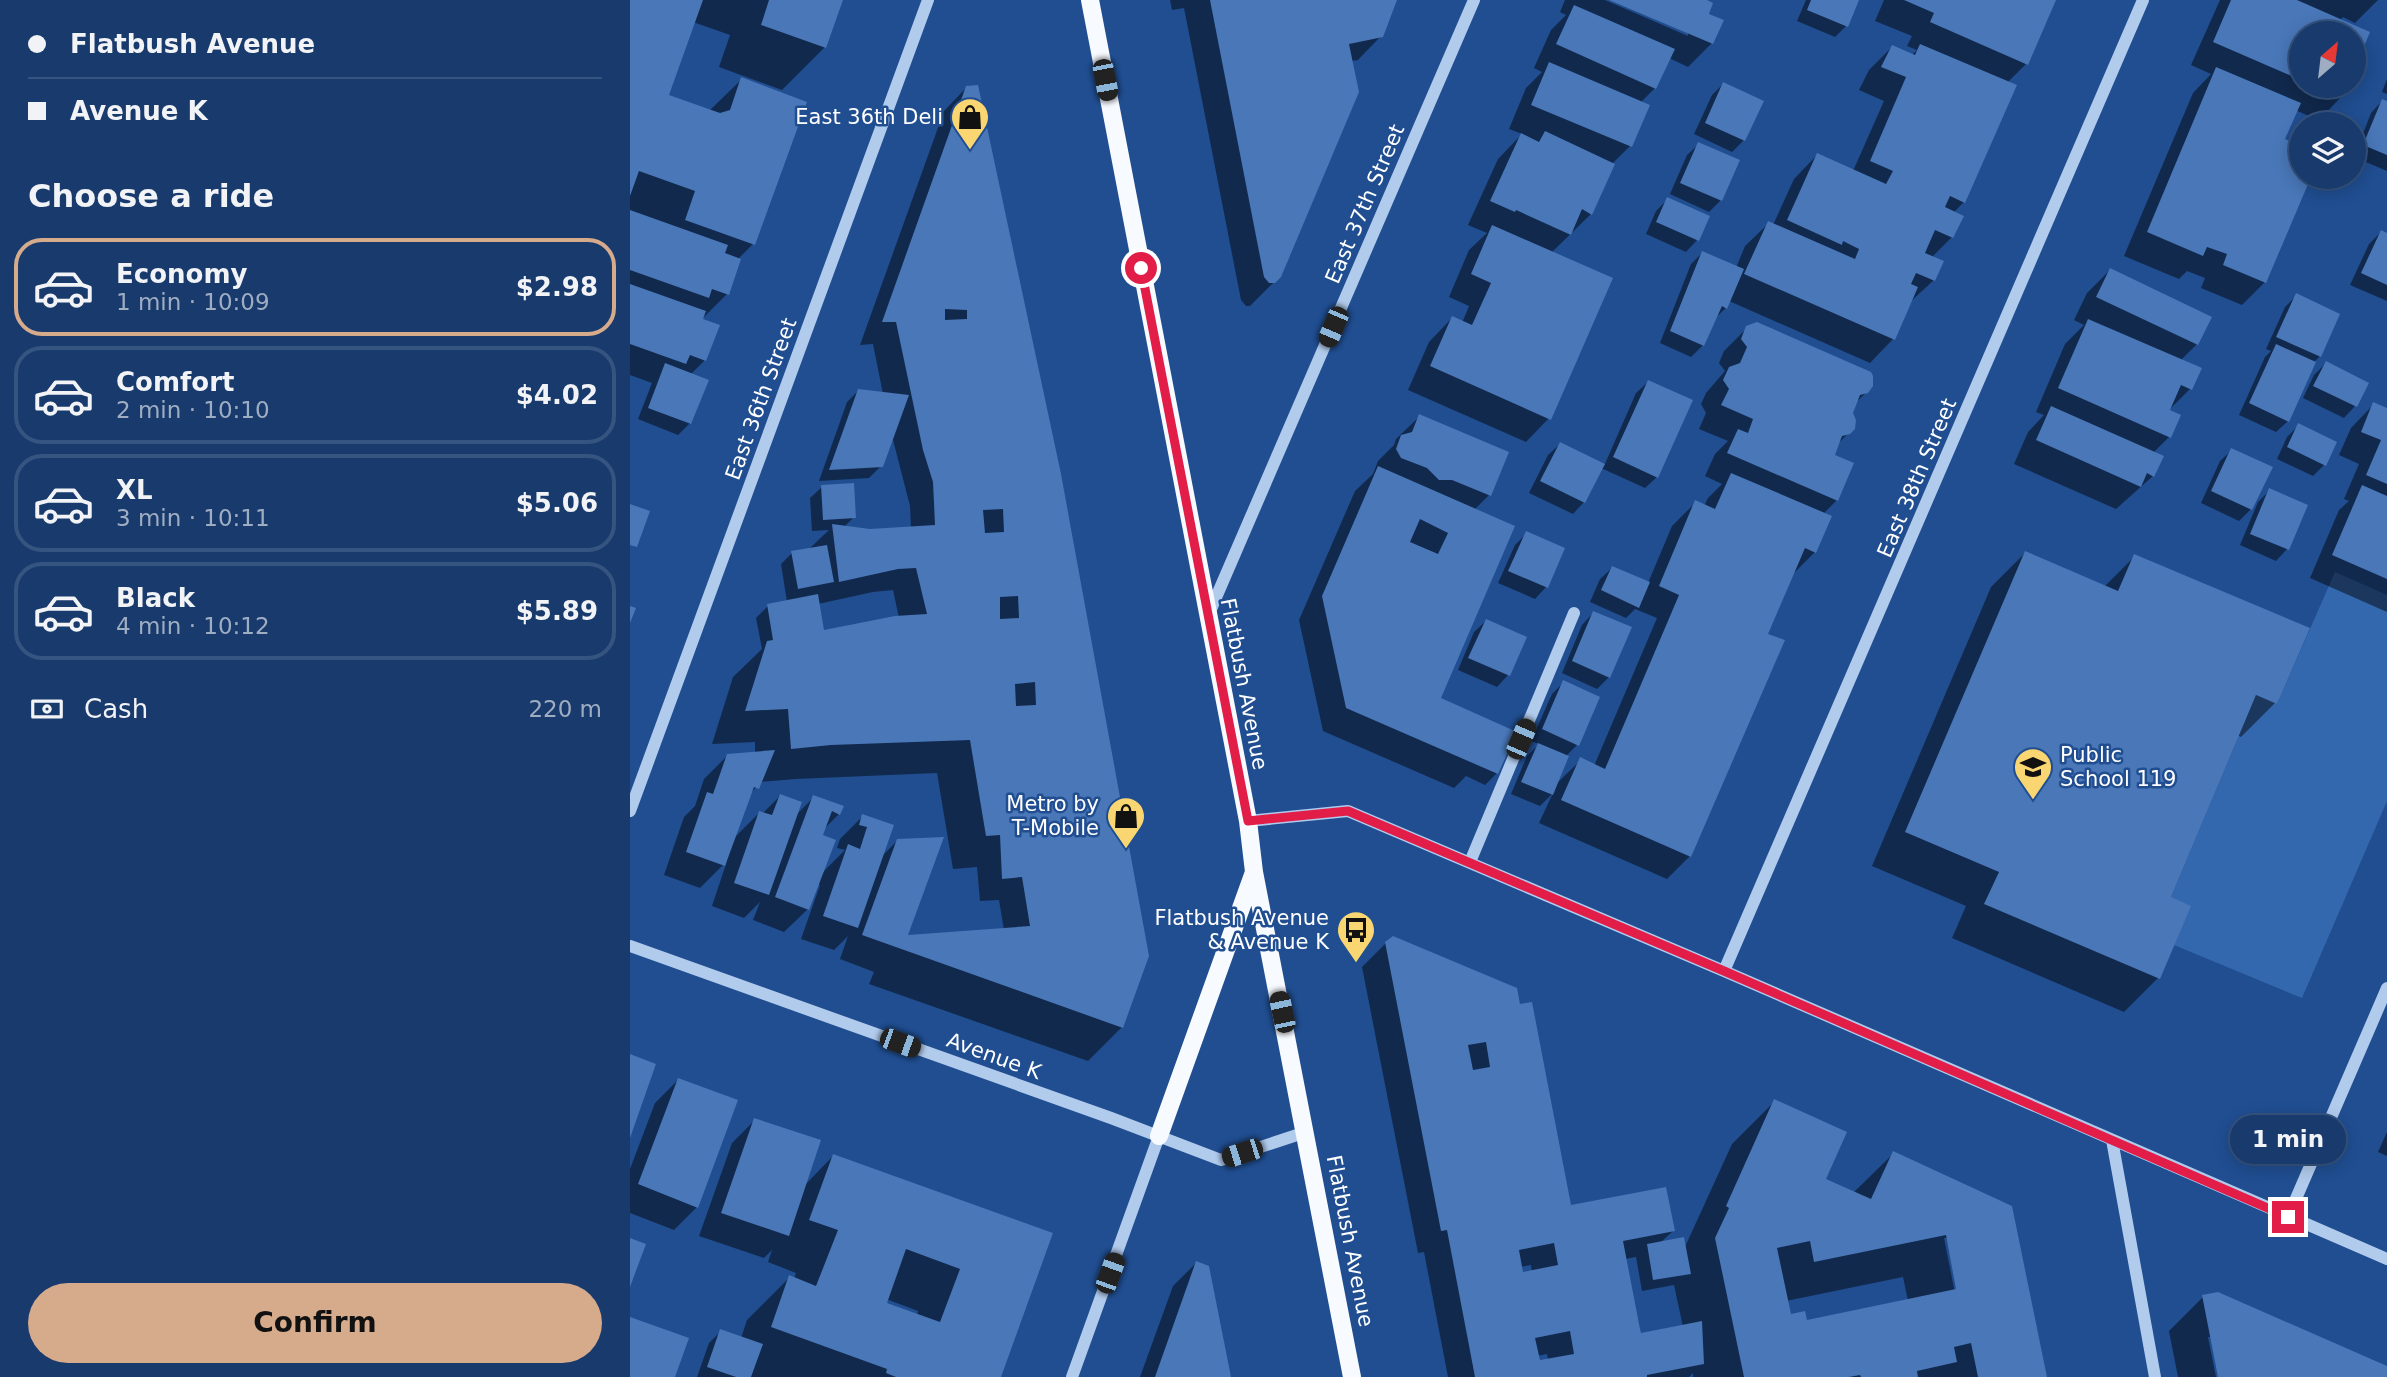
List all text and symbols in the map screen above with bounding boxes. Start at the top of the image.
north arrow [2289,21,2366,98]
map controls [2289,21,2366,189]
text: Flatbush Avenue [70,29,315,59]
car [1091,57,1120,103]
text: Avenue K [70,96,208,126]
shop icon: East 36th Deli [949,96,991,151]
place label: East 36th Deli [795,105,943,129]
button: layers [2289,112,2366,189]
street label: East 37th Street [1321,121,1409,287]
text: Choose a ride [28,177,274,215]
route start [1125,252,1157,284]
icon: car [32,256,95,319]
text: Economy [116,259,247,289]
text: $2.98 [516,272,598,302]
text: 1 min · 10:09 [116,289,270,315]
car [1316,304,1351,350]
street label: East 36th Street [721,315,801,483]
icon: car [32,364,95,427]
text: Comfort [116,367,234,397]
text: $4.02 [516,380,598,410]
street label: East 38th Street [1873,395,1961,561]
text: 2 min · 10:10 [116,397,270,423]
icon: car [32,472,95,535]
text: XL [116,475,153,505]
text: $5.06 [516,488,598,518]
text: 3 min · 10:11 [116,505,270,531]
icon: car [32,580,95,643]
text: Black [116,583,195,613]
text: $5.89 [516,596,598,626]
street label: Flatbush Avenue [1216,596,1272,772]
text: 4 min · 10:12 [116,613,270,639]
icon: cash [28,690,66,728]
text: Cash [84,694,148,724]
text: 220 m [528,696,602,722]
car [1504,716,1539,762]
place label: Public School 119 [2060,743,2176,791]
school or university icon: Public School 119 [2012,746,2054,801]
place label: Metro by T-Mobile [1006,792,1099,840]
shop icon: Metro by T-Mobile [1105,795,1147,850]
place label: Flatbush Avenue & Avenue K [1154,906,1330,954]
bus stop icon: Flatbush Avenue & Avenue K [1335,909,1377,964]
car [1268,989,1297,1035]
car [877,1026,924,1060]
street label: Avenue K [944,1028,1046,1085]
callout: 1 min [2230,1116,2346,1164]
text: 1 min [2252,1126,2324,1152]
car [1219,1137,1266,1169]
street label: Flatbush Avenue [1322,1153,1378,1329]
route end [2272,1201,2304,1233]
car [1093,1250,1128,1296]
button: Confirm [28,1283,602,1363]

